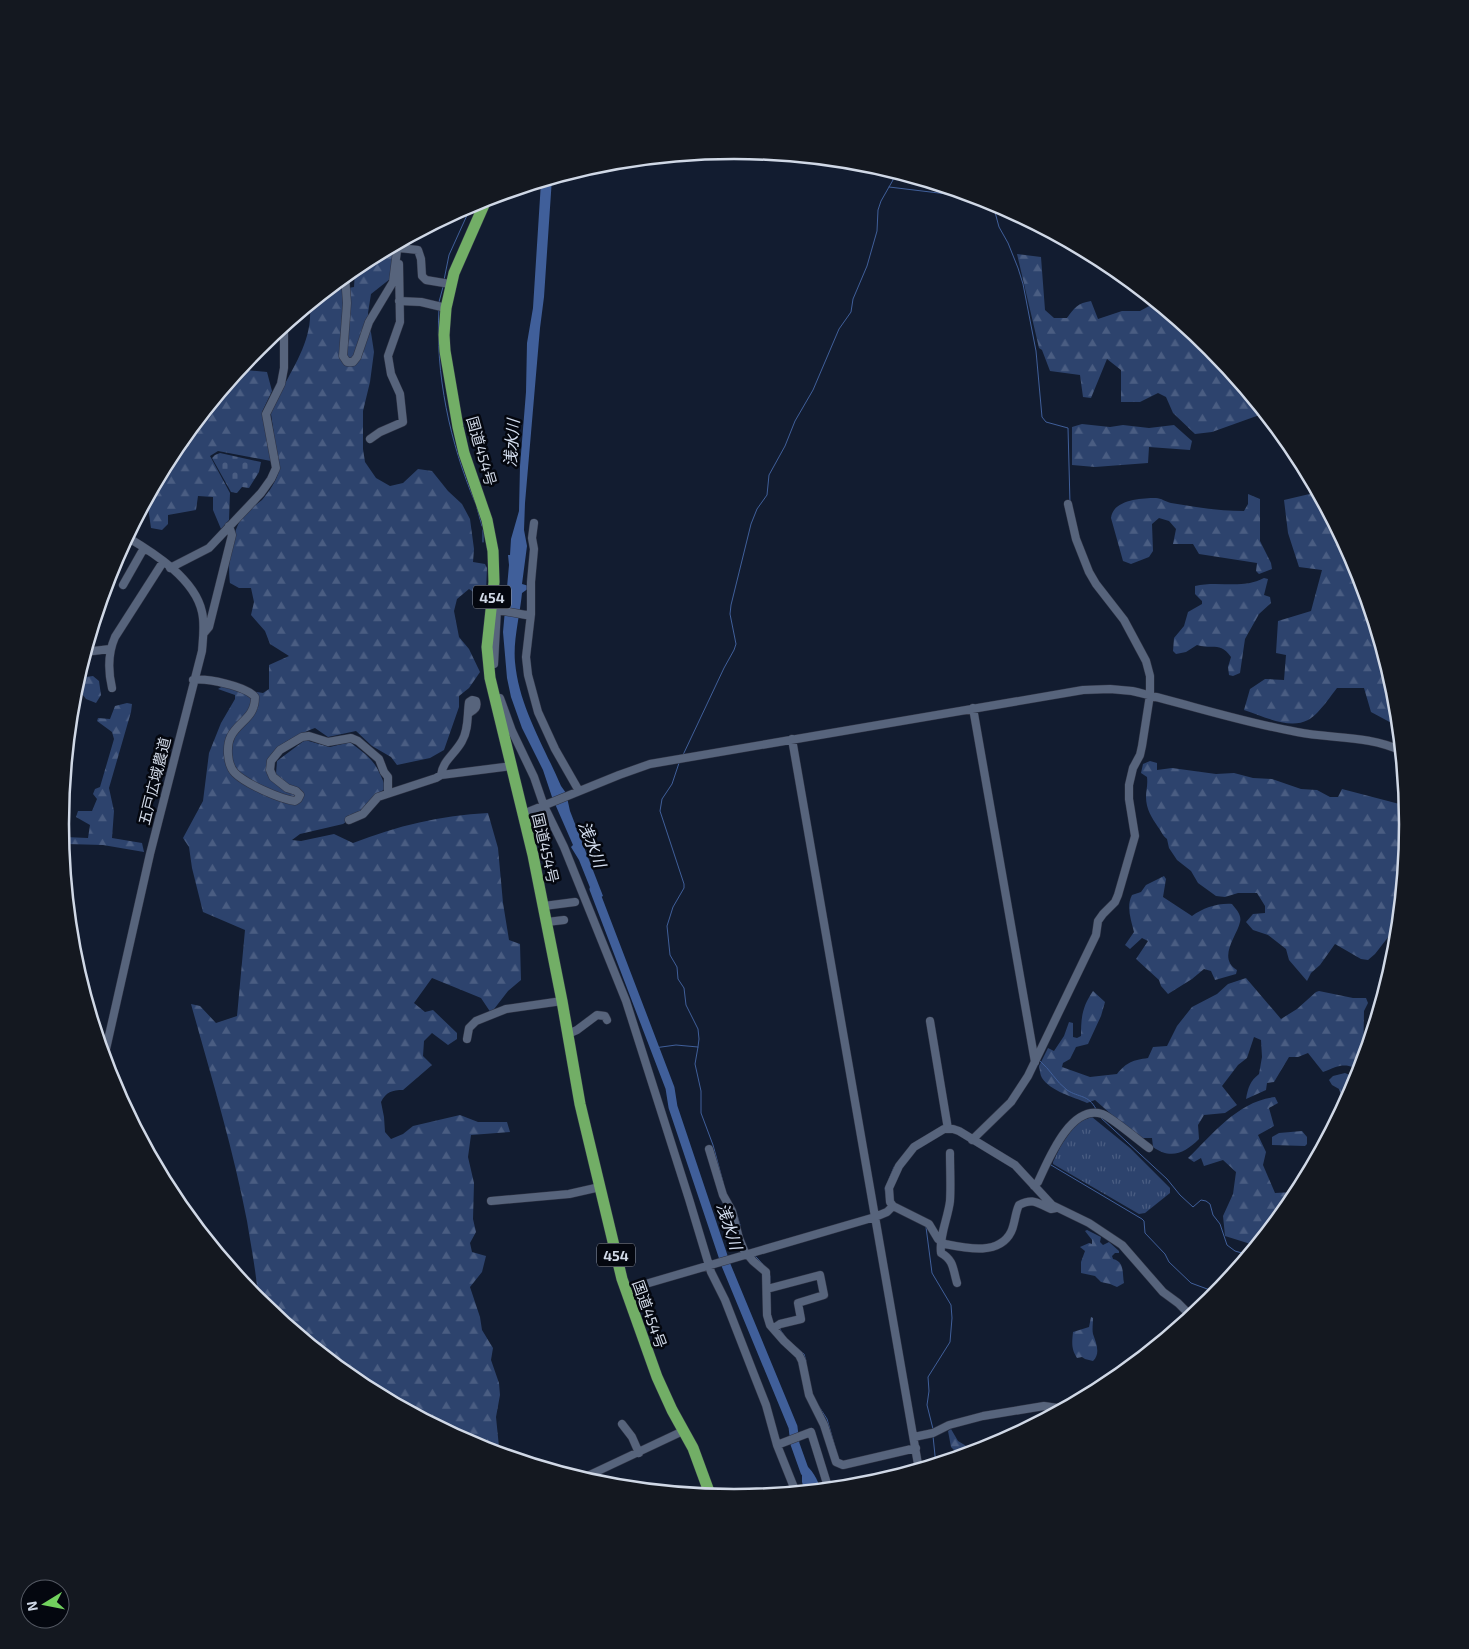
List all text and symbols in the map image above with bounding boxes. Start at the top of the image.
street label: 国道454号 [463,414,501,488]
water label: 浅水川 [500,416,522,468]
road number: 454 [473,586,511,608]
street label: 五戸広域農道 [134,735,174,827]
street label: 国道454号 [529,811,563,885]
water label: 浅水川 [576,818,611,872]
water label: 浅水川 [714,1200,747,1254]
road number: 454 [597,1244,635,1266]
street label: 国道454号 [629,1277,671,1351]
north arrow [20,1579,70,1629]
text: N [22,1600,41,1613]

